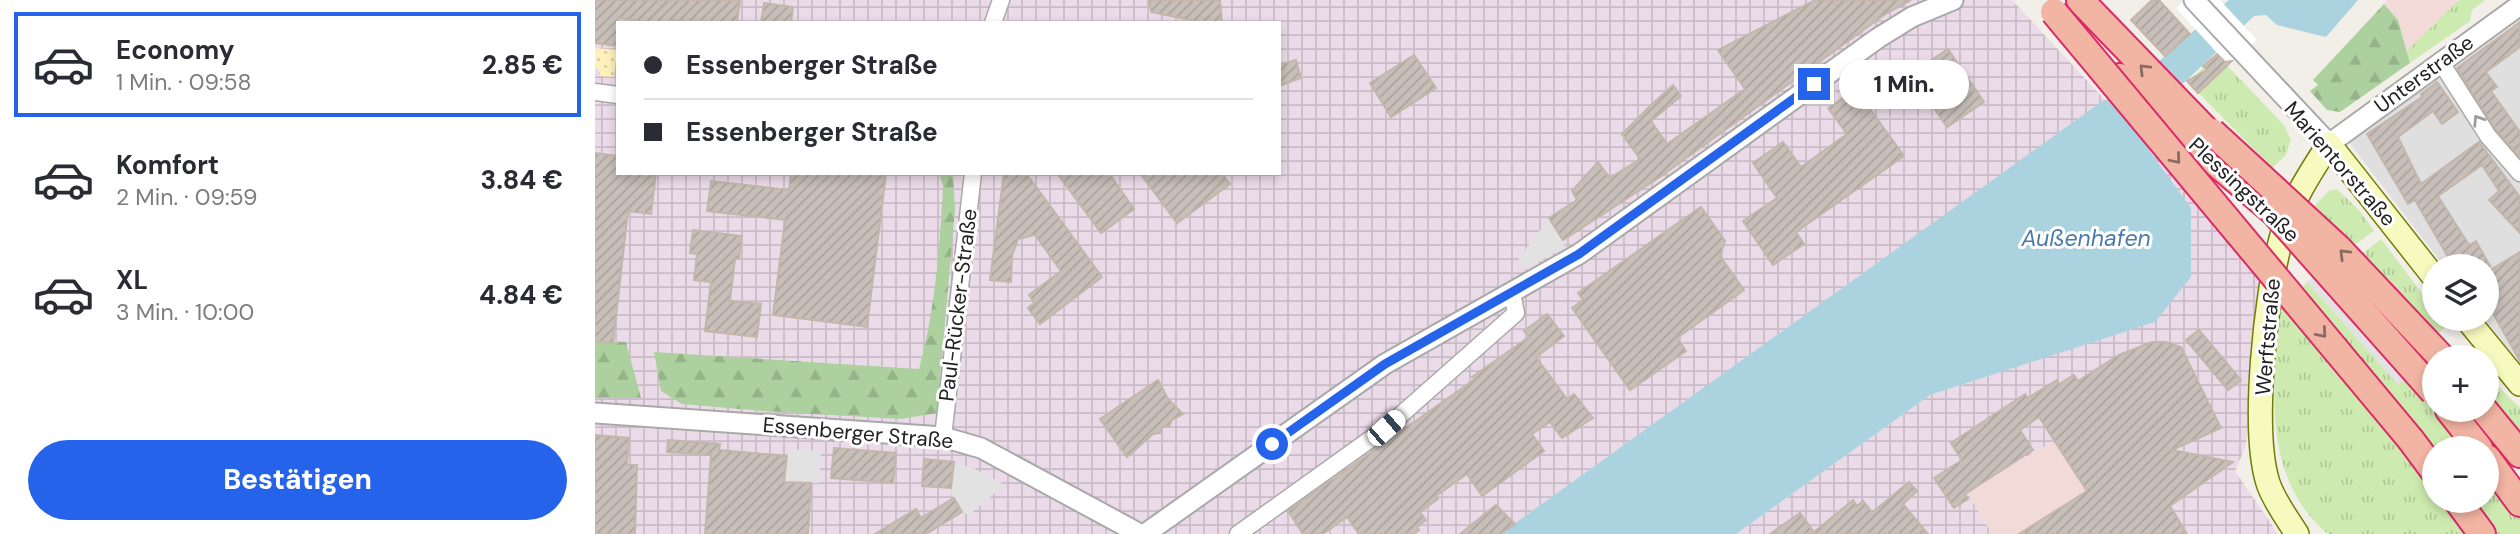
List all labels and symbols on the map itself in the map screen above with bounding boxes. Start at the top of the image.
street label: Unterstraße [2369,28,2479,120]
callout: 1 Min. [1839,60,1968,108]
one-way arrow [2140,64,2153,77]
route end [1798,68,1830,100]
street label: Marientorstraße [2278,96,2402,233]
one-way arrow [2473,114,2486,127]
street label: Plessingstraße [2183,131,2305,249]
one-way arrow [2168,150,2180,163]
street label: Paul-Rücker-Straße [932,207,984,403]
water label: Außenhafen [2020,223,2151,253]
one-way arrow [2339,249,2352,262]
street label: Werftstraße [2249,277,2287,397]
one-way arrow [2314,325,2326,338]
car [1364,406,1409,450]
street label: Essenberger Straße [762,411,955,455]
route start [1256,428,1288,460]

